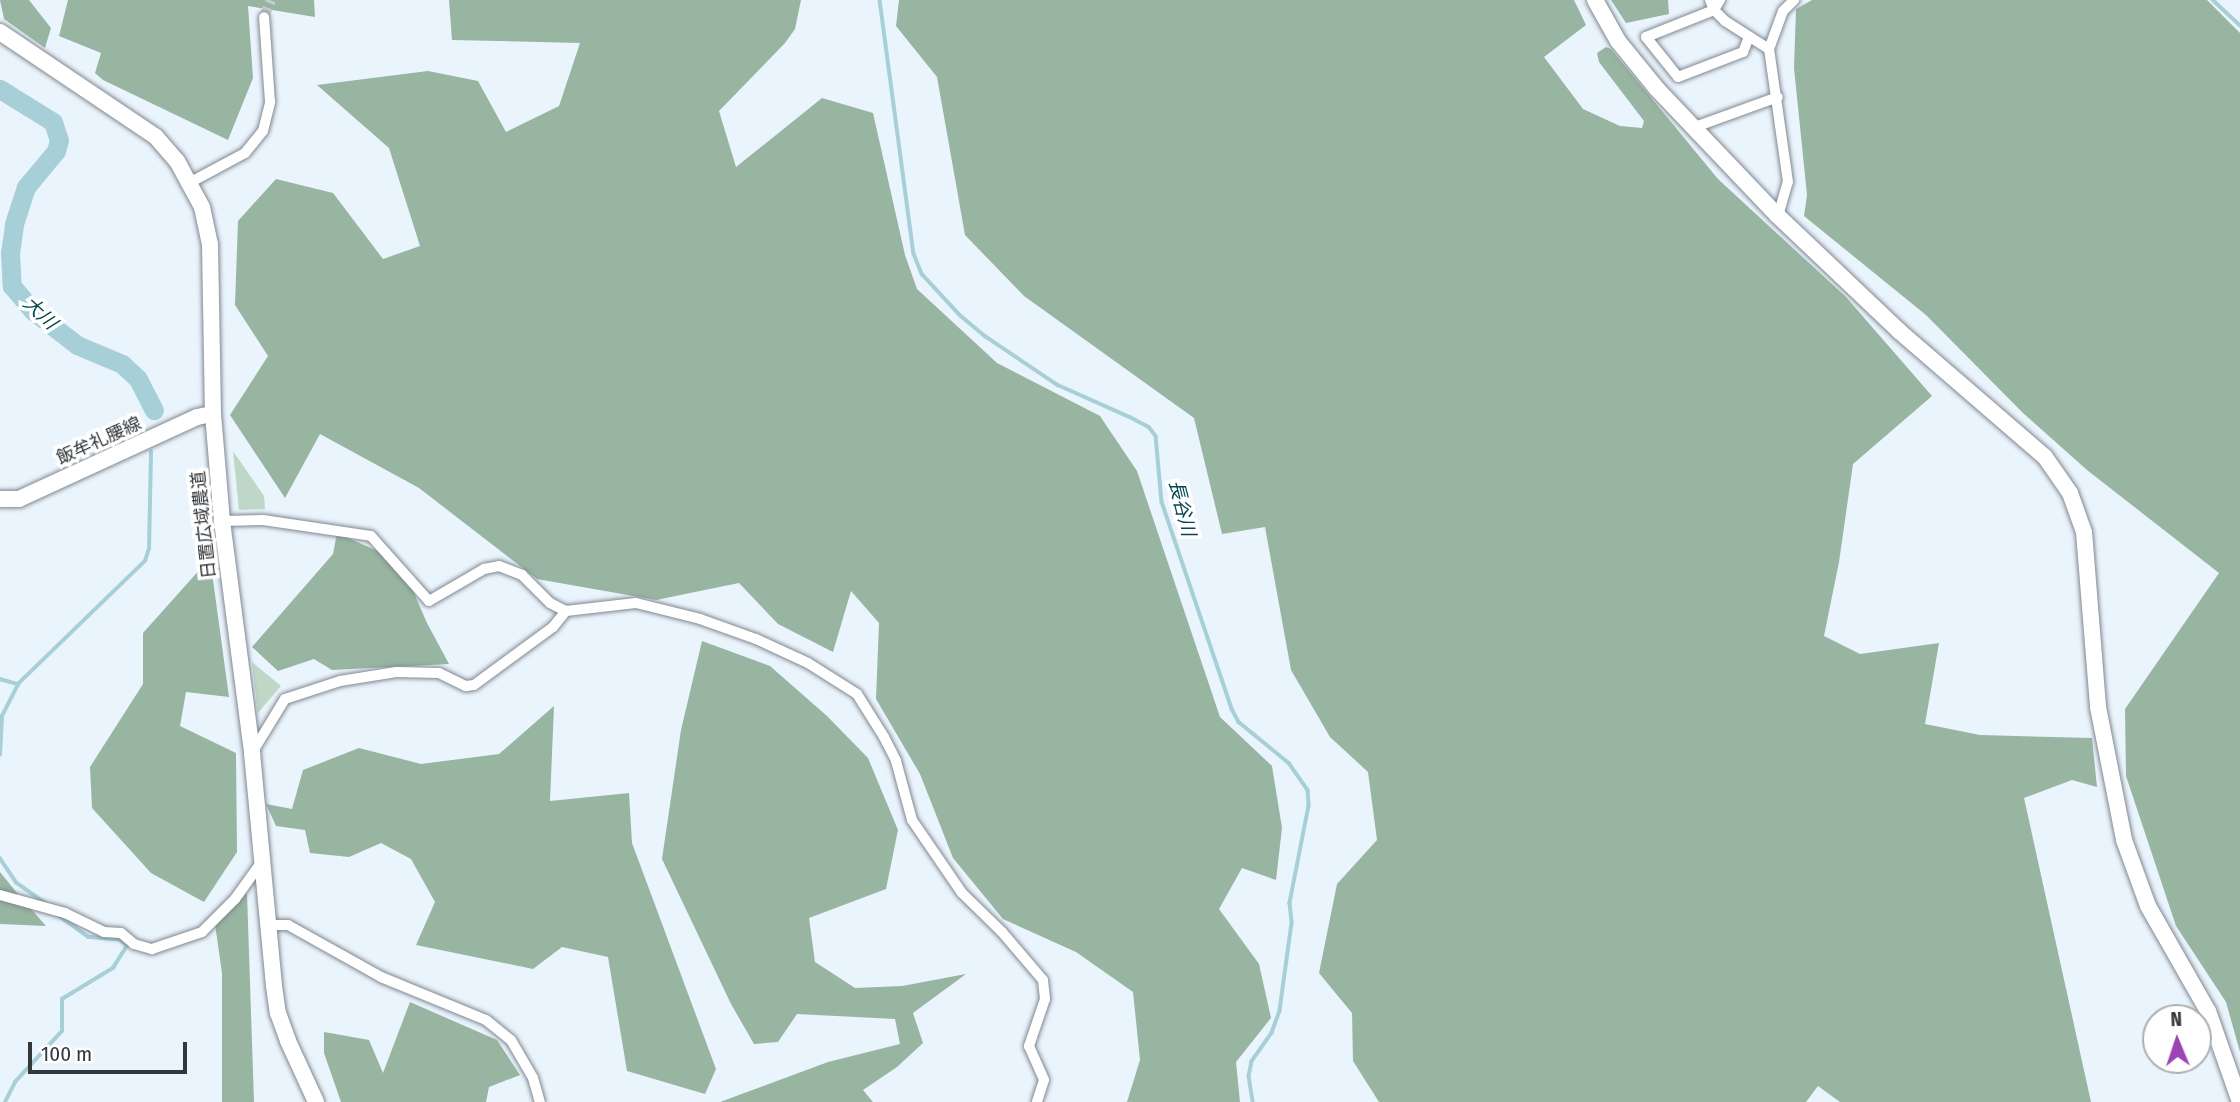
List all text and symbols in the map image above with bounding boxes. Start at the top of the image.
water label: 大川 [18,292,62,334]
street label: 飯牟礼腰線 [53,413,145,469]
street label: 日置広域農道 [188,470,220,580]
water label: 長谷川 [1164,478,1200,538]
north arrow [2142,1004,2212,1074]
text: N [2170,1008,2182,1031]
scale bar [32,1028,191,1072]
text: 100 m [41,1041,92,1067]

